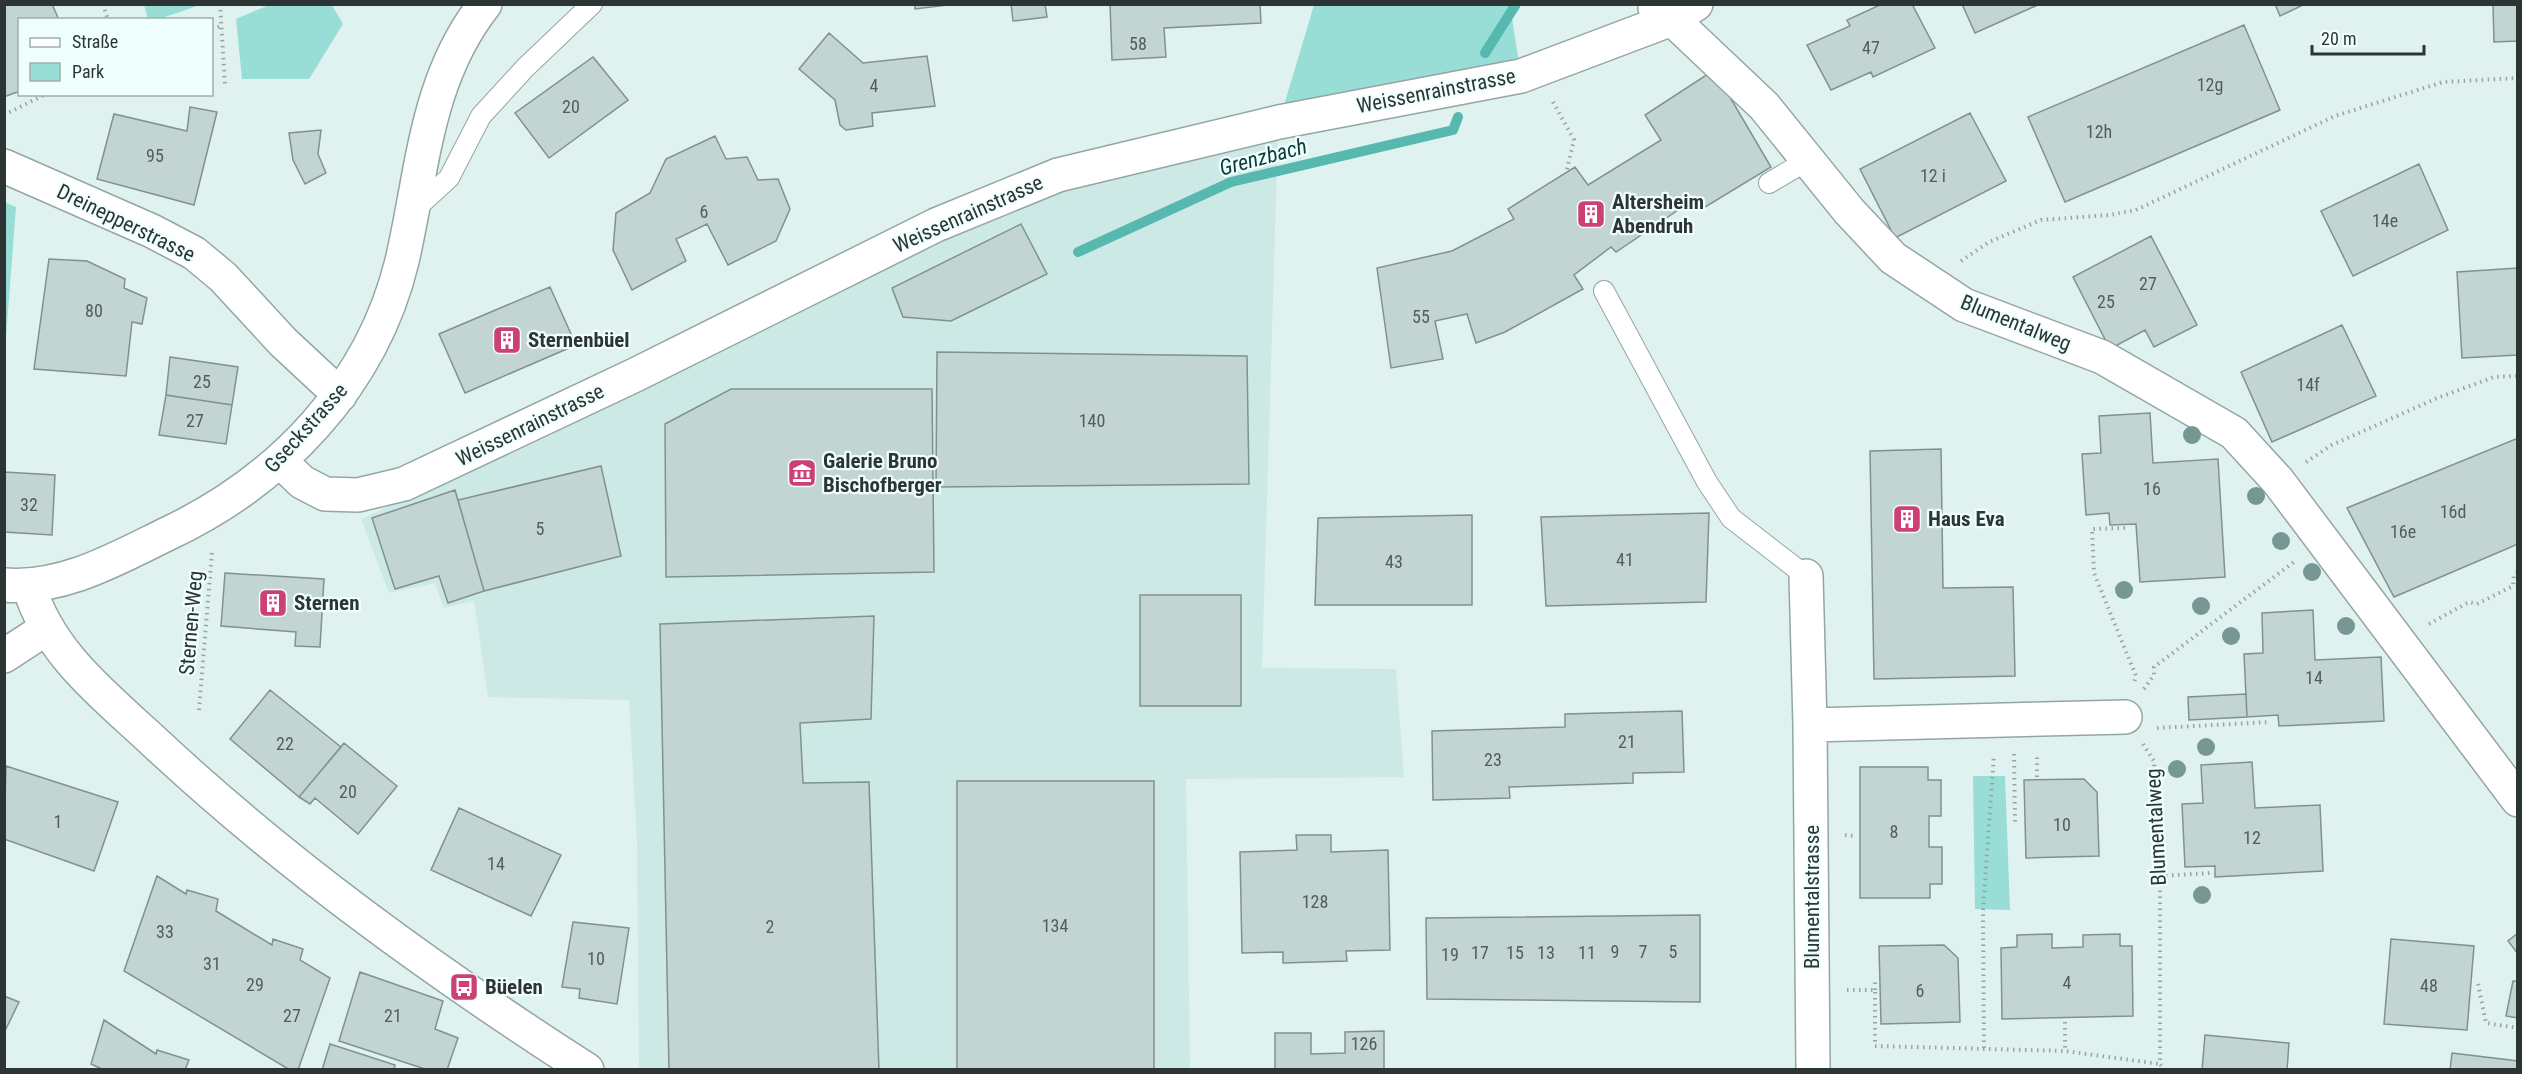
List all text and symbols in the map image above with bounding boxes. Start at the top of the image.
legend [18,18,213,96]
scale bar [2312,18,2424,56]
text: 20 m [2321,28,2356,49]
text: Straße [72,31,118,52]
house number: 58 [1129,33,1147,54]
house number: 47 [1862,37,1880,58]
text: Park [72,61,104,82]
street label: Weissenrainstrasse [1354,64,1518,118]
house number: 12g [2197,74,2223,95]
house number: 4 [870,75,879,96]
house number: 20 [562,96,580,117]
house number: 12h [2086,121,2112,142]
water label: Grenzbach [1217,133,1309,181]
house number: 95 [146,145,164,166]
house number: 12 i [1920,165,1946,186]
street label: Weissenrainstrasse [889,170,1047,258]
street label: Dreinepperstrasse [53,179,199,267]
place label: Altersheim Abendruh [1612,190,1704,238]
building icon: Altersheim Abendruh [1575,198,1607,230]
house number: 6 [700,201,708,222]
house number: 14e [2372,210,2398,231]
house number: 27 [2139,273,2157,294]
street label: Blumentalweg [1957,290,2075,356]
house number: 25 [2097,291,2115,312]
house number: 80 [85,300,103,321]
house number: 55 [1412,306,1430,327]
building icon: Sternenbüel [491,324,523,356]
place label: Sternenbüel [528,328,630,352]
house number: 25 [193,371,211,392]
house number: 14f [2296,374,2320,395]
street label: Gseckstrasse [260,378,352,478]
street label: Weissenrainstrasse [452,379,608,471]
house number: 27 [186,410,204,431]
house number: 140 [1079,410,1105,431]
place label: Galerie Bruno Bischofberger [823,449,942,497]
museum icon: Galerie Bruno Bischofberger [786,457,818,489]
house number: 16 [2143,478,2161,499]
house number: 32 [20,494,38,515]
house number: 16d [2440,501,2466,522]
building icon: Haus Eva [1891,503,1923,535]
place label: Haus Eva [1928,507,2005,531]
house number: 5 [536,518,545,539]
house number: 16e [2390,521,2416,542]
house number: 41 [1616,549,1634,570]
house number: 43 [1385,551,1403,572]
street label: Sternen-Weg [174,570,208,676]
building icon: Sternen [257,587,289,619]
place label: Sternen [294,591,360,615]
house number: 14 [2305,667,2323,688]
house number: 21 [1618,731,1636,752]
house number: 22 [276,733,294,754]
house number: 23 [1484,749,1502,770]
street label: Blumentalweg [2141,768,2171,886]
house number: 20 [339,781,357,802]
house number: 1 [54,811,62,832]
house number: 10 [2053,814,2071,835]
house number: 8 [1890,821,1898,842]
street label: Blumentalstrasse [1800,825,1824,969]
house number: 12 [2243,827,2261,848]
house number: 14 [487,853,505,874]
house number: 128 [1302,891,1328,912]
house number: 134 [1042,915,1068,936]
house number: 2 [766,916,775,937]
house number: 33 [156,921,174,942]
house number: 9 [1611,941,1619,962]
house number: 7 [1639,941,1648,962]
house number: 5 [1669,941,1678,962]
house number: 17 [1471,942,1489,963]
house number: 15 [1506,942,1524,963]
house number: 13 [1537,942,1555,963]
house number: 11 [1578,942,1596,963]
house number: 19 [1441,944,1459,965]
house number: 10 [587,948,605,969]
house number: 31 [203,953,221,974]
bus stop icon: Büelen [448,971,480,1003]
house number: 4 [2063,972,2072,993]
house number: 29 [246,974,264,995]
place label: Büelen [485,975,543,999]
house number: 48 [2420,975,2438,996]
house number: 6 [1916,980,1924,1001]
house number: 27 [283,1005,301,1026]
house number: 21 [384,1005,402,1026]
house number: 126 [1351,1033,1377,1054]

